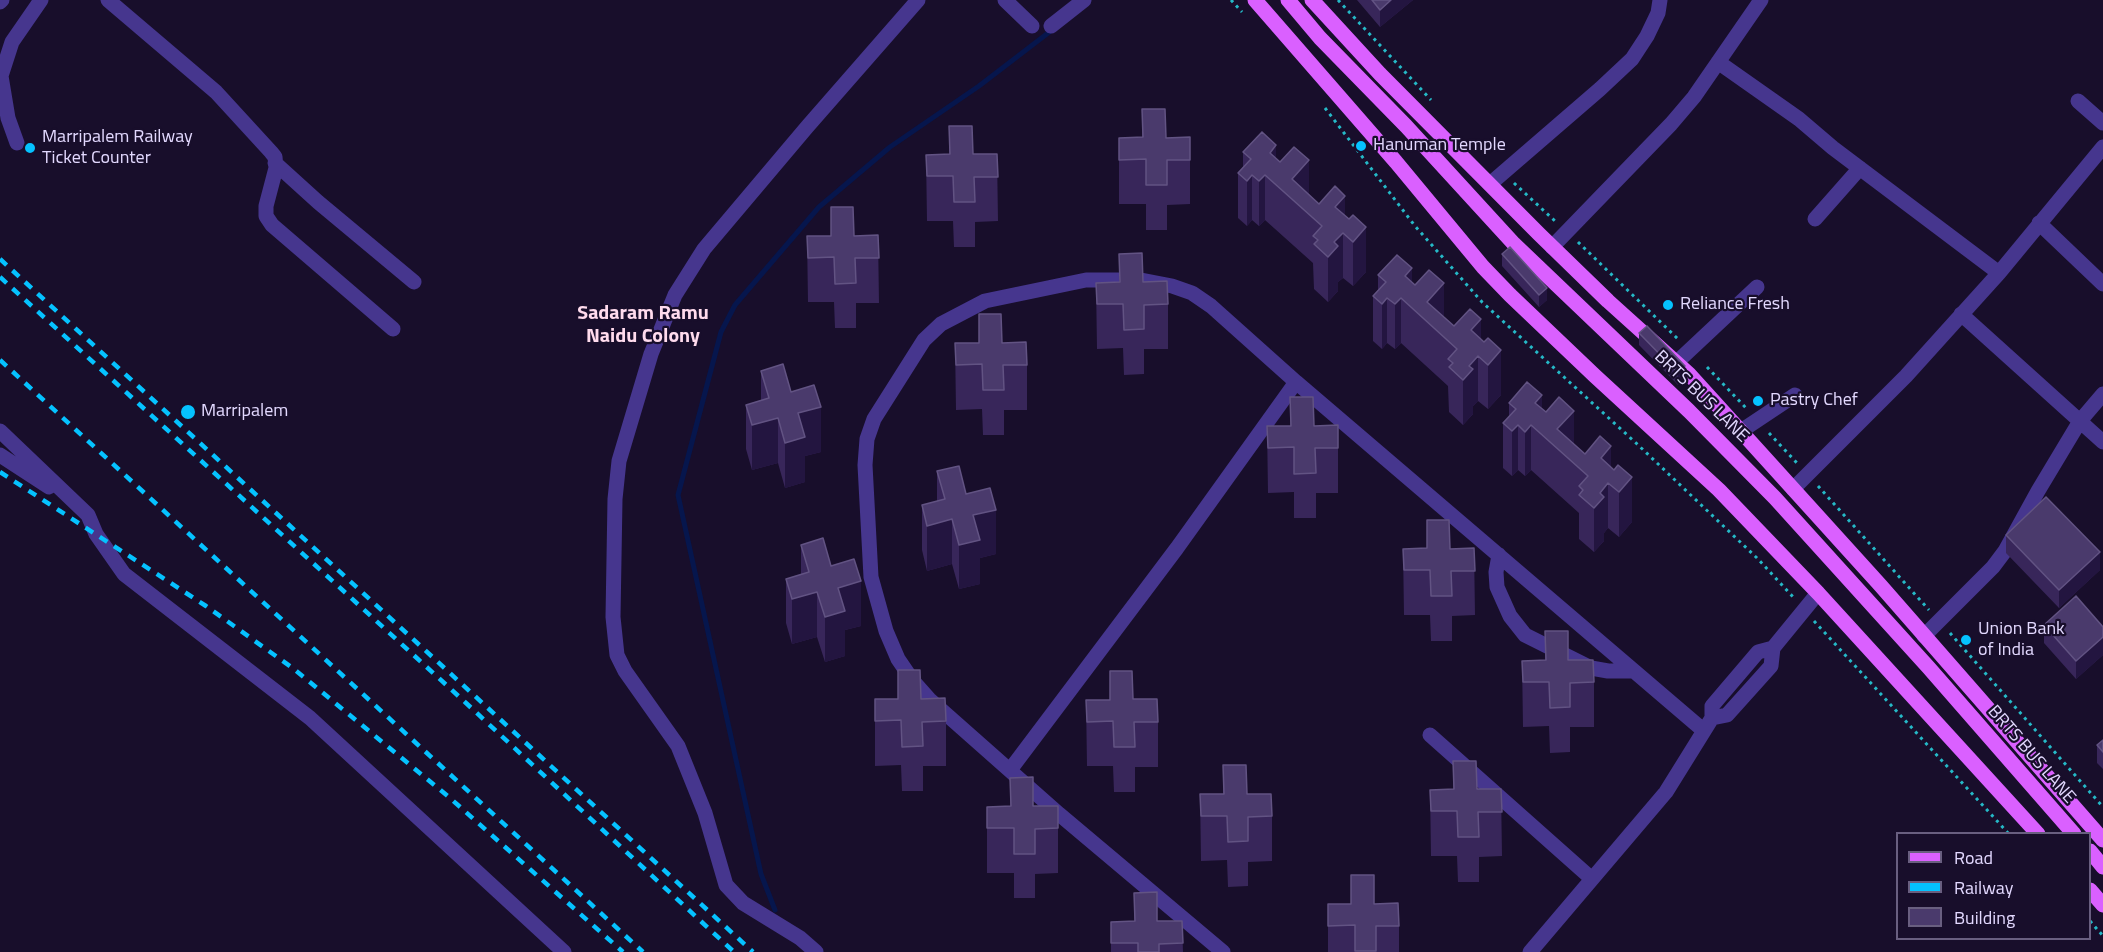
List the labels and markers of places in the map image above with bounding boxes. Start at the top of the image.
place label: Marripalem Railway Ticket Counter [42,127,193,170]
place label: Hanuman Temple [1373,135,1506,157]
marker: Hanuman Temple [1354,139,1368,153]
marker: Marripalem Railway Ticket Counter [23,141,37,155]
place label: Reliance Fresh [1680,294,1790,316]
marker: Reliance Fresh [1661,298,1675,312]
place label: Pastry Chef [1770,390,1858,412]
marker: Pastry Chef [1751,394,1765,408]
place label: Marripalem [201,401,288,423]
marker: Marripalem [179,403,197,421]
place label: Union Bank of India [1978,619,2065,662]
marker: Union Bank of India [1959,633,1973,647]

